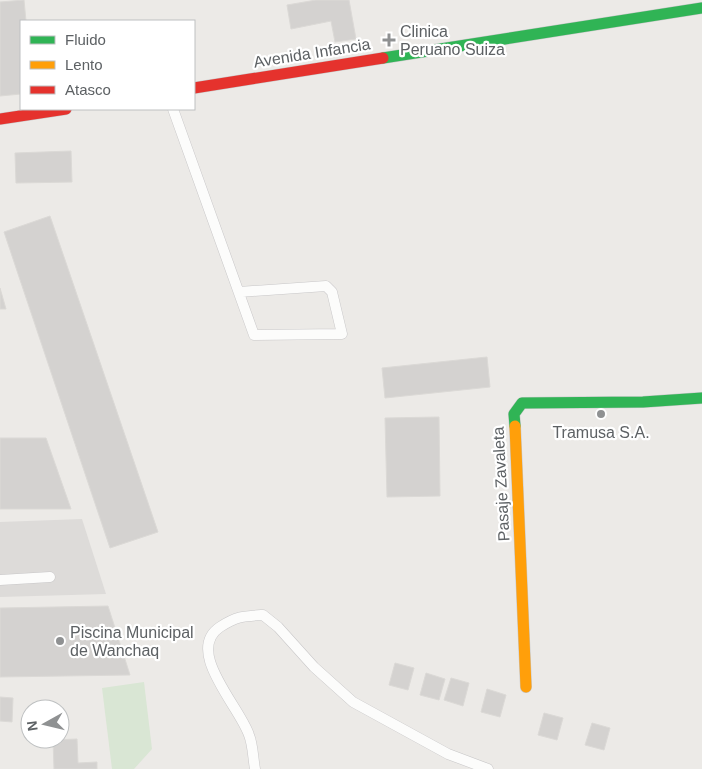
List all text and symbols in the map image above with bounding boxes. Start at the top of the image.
legend [20,20,195,110]
place label: Clinica Peruano Suiza [400,23,505,58]
text: Fluido [65,31,106,48]
marker: Clinica Peruano Suiza [382,33,396,47]
street label: Avenida Infancia [252,35,372,71]
text: Lento [65,56,103,73]
text: Atasco [65,81,111,98]
marker: Tramusa S.A. [595,408,607,420]
place label: Tramusa S.A. [552,424,650,441]
street label: Pasaje Zavaleta [490,426,512,542]
place label: Piscina Municipal de Wanchaq [70,624,194,659]
marker: Piscina Municipal de Wanchaq [54,635,66,647]
north arrow [20,699,70,749]
text: N [23,720,41,732]

